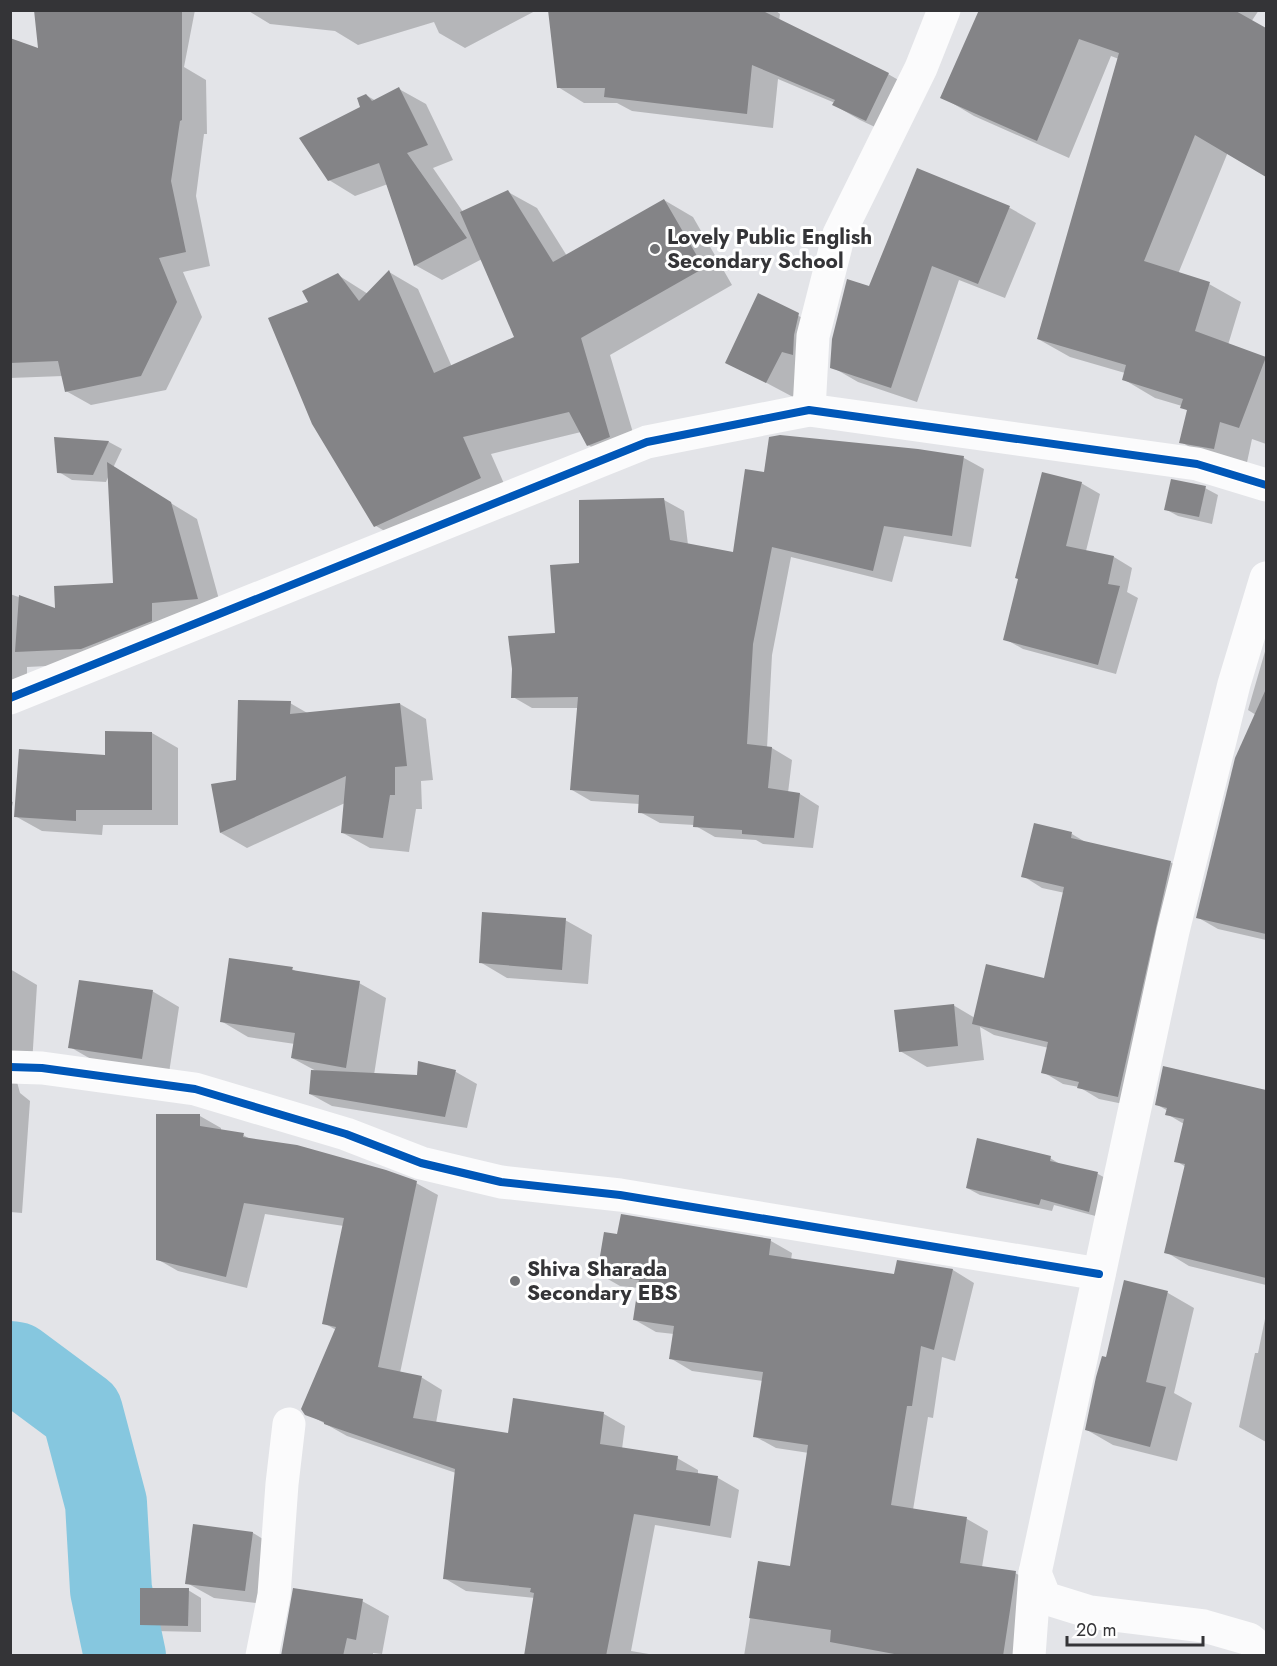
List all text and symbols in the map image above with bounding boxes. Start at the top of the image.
place label: Lovely Public English Secondary School [667,222,872,276]
marker: Lovely Public English Secondary School [648,242,662,256]
place label: Shiva Sharada Secondary EBS [527,1254,678,1308]
marker: Shiva Sharada Secondary EBS [508,1274,522,1288]
scale bar [1067,1609,1204,1647]
text: 20 m [1076,1617,1116,1643]

